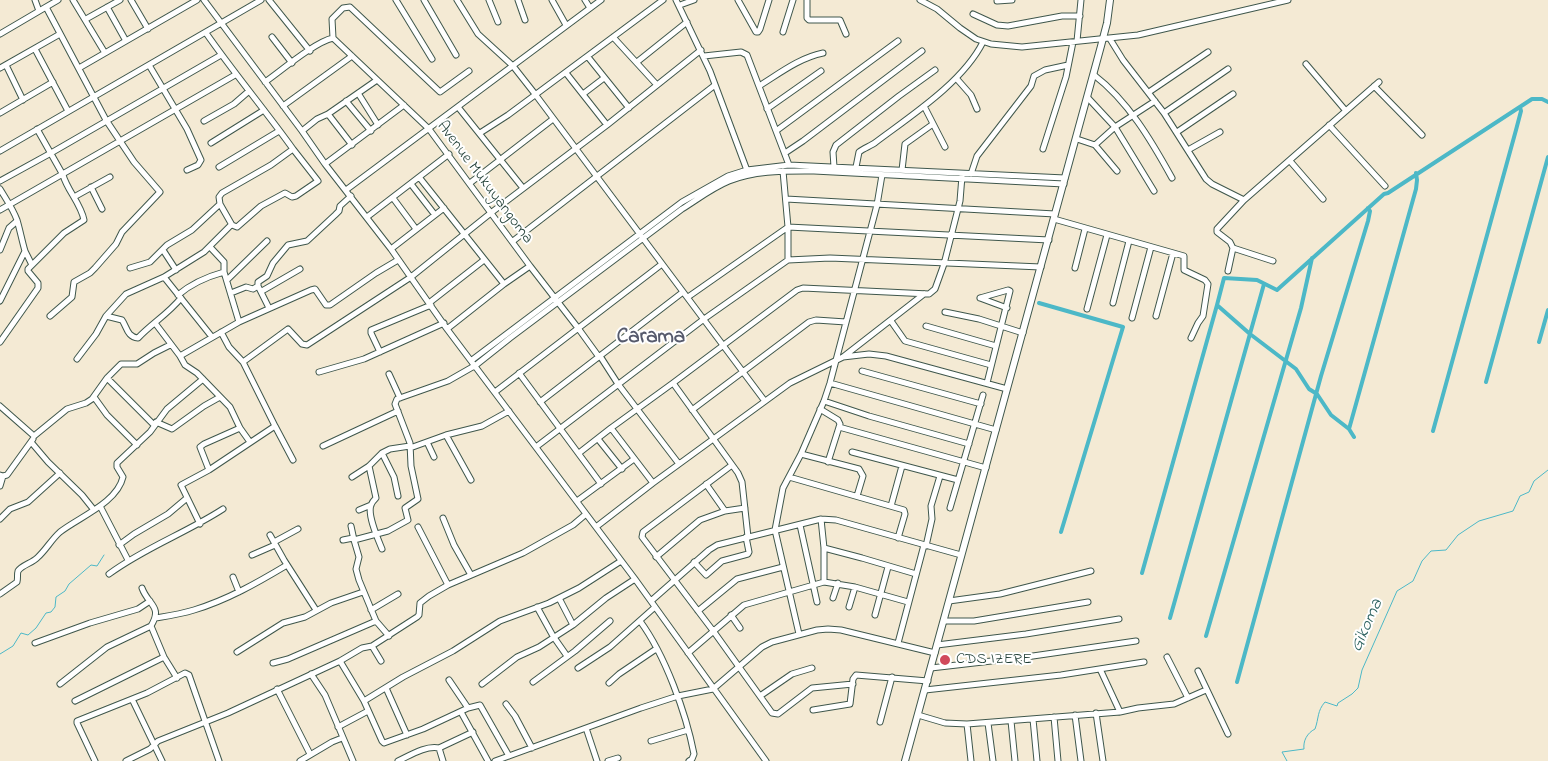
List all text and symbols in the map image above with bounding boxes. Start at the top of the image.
street label: Avenue Mukuyangoma [432,118,536,248]
district label: Carama [617,326,685,352]
water label: Gikoma [1347,596,1389,656]
place label: CDS IZERE [956,650,1032,670]
marker: CDS IZERE [938,653,952,667]

